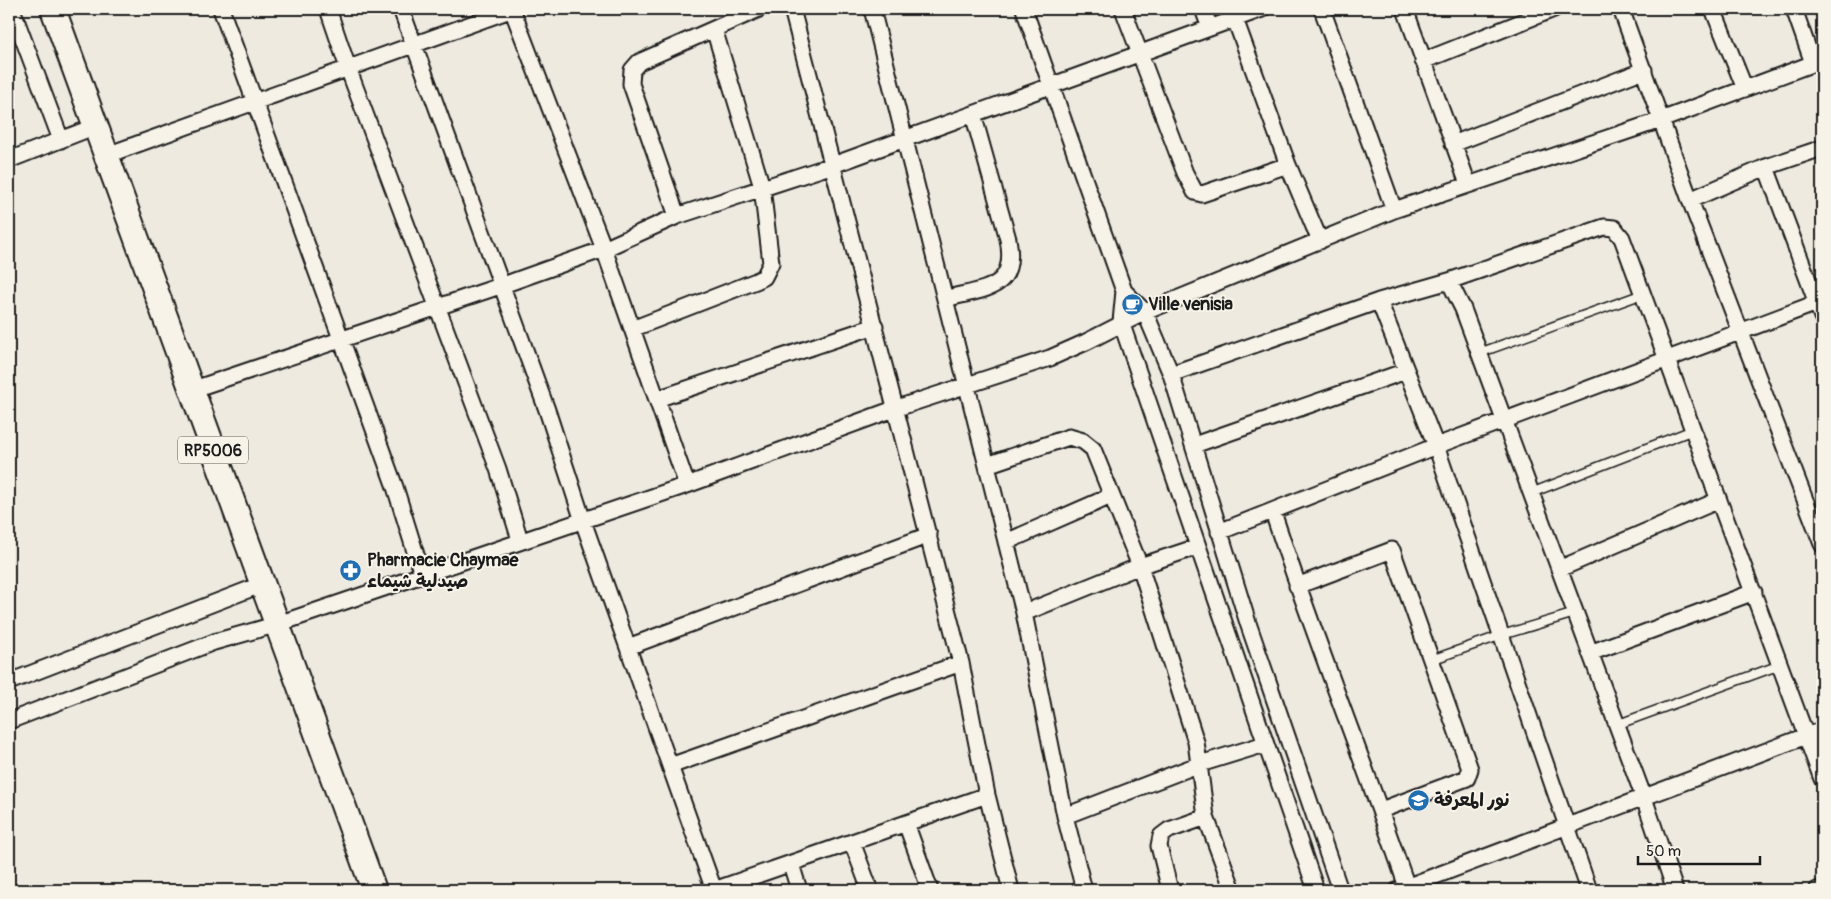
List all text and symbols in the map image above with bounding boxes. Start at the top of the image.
cafe icon: Ville venisia [1120,292,1144,316]
place label: Ville venisia [1148,293,1234,316]
road number: RP5006 [178,436,248,464]
place label: Pharmacie Chaymae صيدلية شيماء [367,549,520,593]
pharmacy icon: Pharmacie Chaymae صيدلية شيماء [339,558,363,582]
school or university icon: نور المعرفة [1406,788,1430,812]
place label: نور المعرفة [1434,789,1510,812]
scale bar [1638,834,1761,866]
text: 50 m [1646,842,1681,861]

